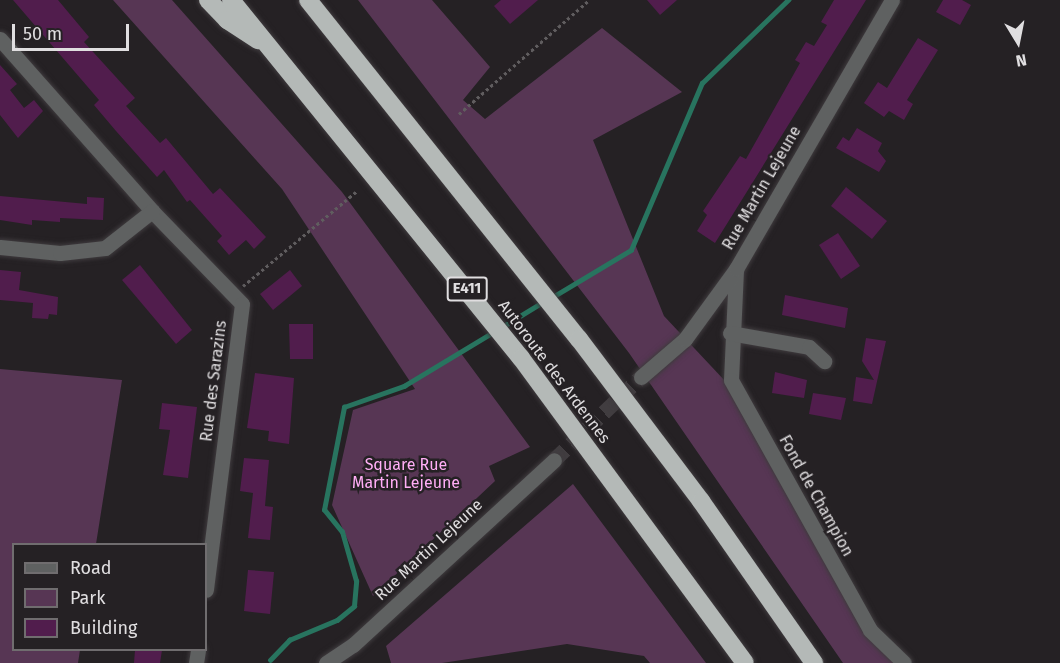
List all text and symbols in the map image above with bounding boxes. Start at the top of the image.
scale bar [15,12,132,50]
north arrow [988,12,1048,72]
text: 50 m [23,23,62,45]
text: N [1014,50,1028,70]
street label: Rue Martin Lejeune [719,123,805,253]
road number: E411 [446,277,488,301]
street label: Autoroute des Ardennes [494,297,614,447]
street label: Rue des Sarazins [197,319,231,443]
street label: Fond de Champion [775,432,857,560]
park label: Square Rue Martin Lejeune [352,455,460,493]
street label: Rue Martin Lejeune [371,495,487,605]
legend [12,543,207,651]
text: Road [70,557,112,579]
text: Park [70,587,105,609]
text: Building [70,617,137,639]

